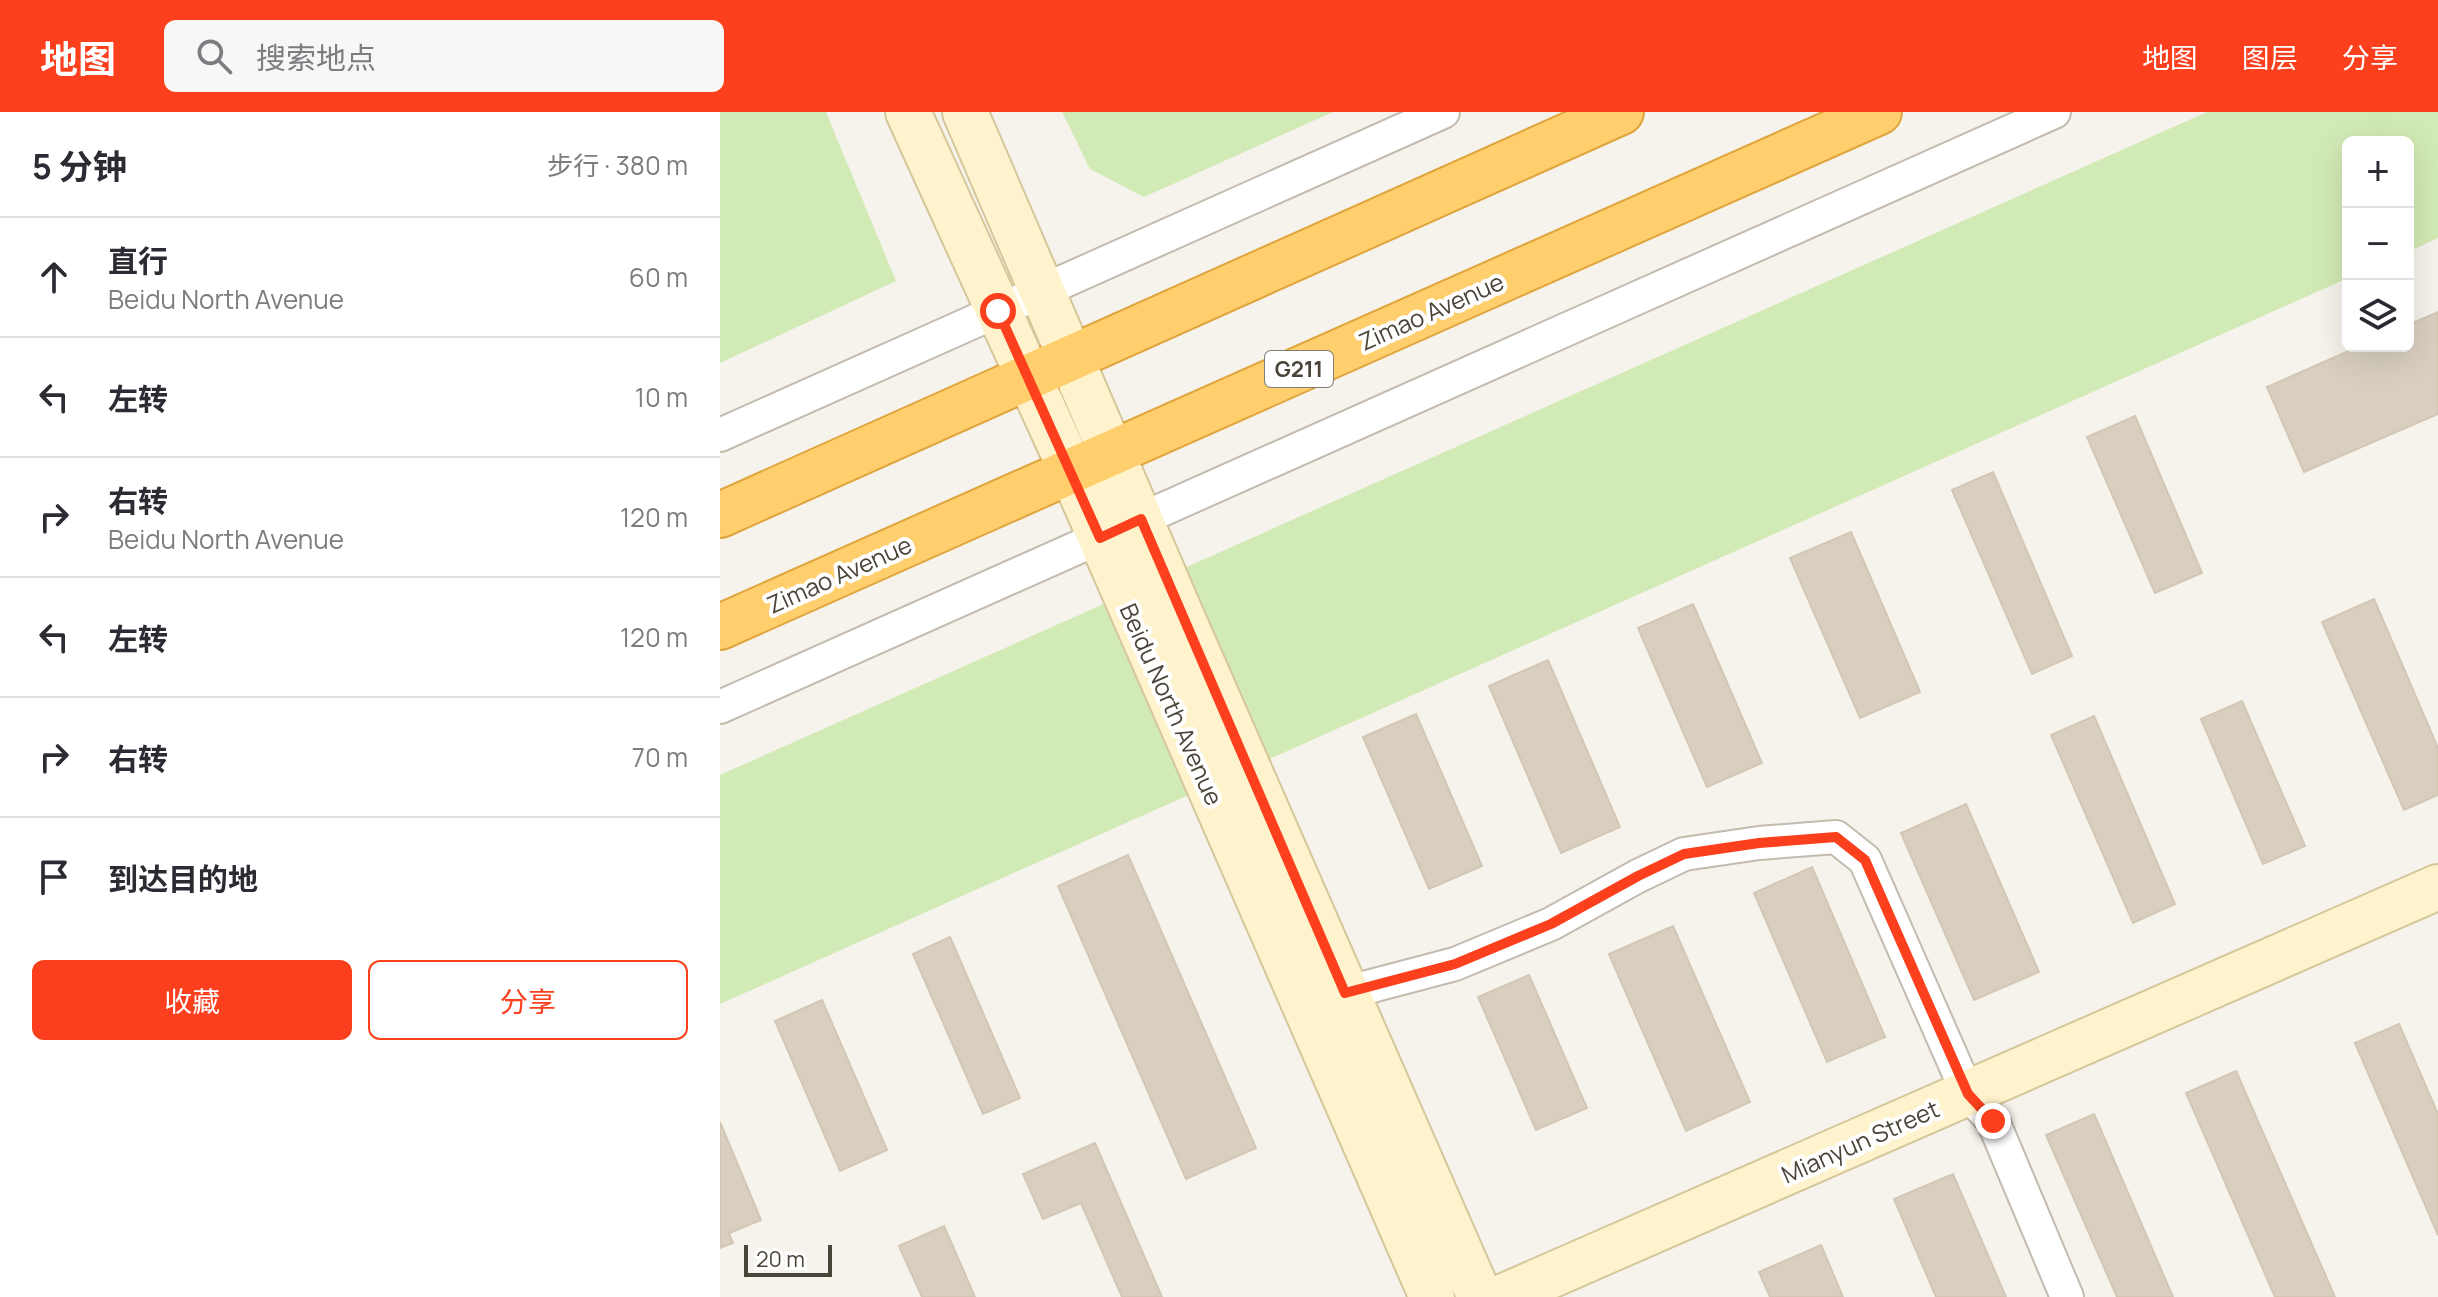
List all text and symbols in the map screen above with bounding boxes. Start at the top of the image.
search box [164,20,724,92]
text: 地图 [40,32,116,84]
icon: search [192,34,236,78]
text: 搜索地点 [256,37,376,78]
text: 地图 [2142,38,2198,76]
text: 图层 [2242,38,2298,76]
text: 分享 [2342,38,2398,76]
map controls [2342,136,2414,352]
button: + [2342,136,2414,208]
text: 5 分钟 [32,143,127,189]
text: 步行 · 380 m [547,147,688,183]
button: − [2342,208,2414,280]
text: 直行 [108,240,168,281]
icon: ahead [32,255,76,299]
text: 60 m [629,259,688,295]
street label: Zimao Avenue [1353,264,1509,358]
button: layers [2342,280,2414,352]
text: Beidu North Avenue [108,281,344,317]
route start [980,293,1016,329]
road number: G211 [1265,351,1333,387]
icon: left [32,375,76,419]
text: 左转 [108,378,168,419]
text: 10 m [635,379,688,415]
text: 右转 [108,480,168,521]
icon: right [32,495,76,539]
text: 120 m [620,499,688,535]
text: Beidu North Avenue [108,521,344,557]
street label: Zimao Avenue [761,527,917,621]
street label: Beidu North Avenue [1113,598,1231,810]
icon: left [32,615,76,659]
text: 左转 [108,618,168,659]
text: 120 m [620,619,688,655]
icon: right [32,735,76,779]
text: 右转 [108,738,168,779]
text: 70 m [632,739,688,775]
icon: arrive [32,855,76,899]
text: 到达目的地 [108,858,258,899]
button: 收藏 [32,960,352,1040]
button: 分享 [368,960,688,1040]
street label: Mianyun Street [1776,1091,1944,1191]
route end [1975,1103,2011,1139]
scale bar [744,1241,832,1277]
text: 20 m [756,1244,805,1274]

